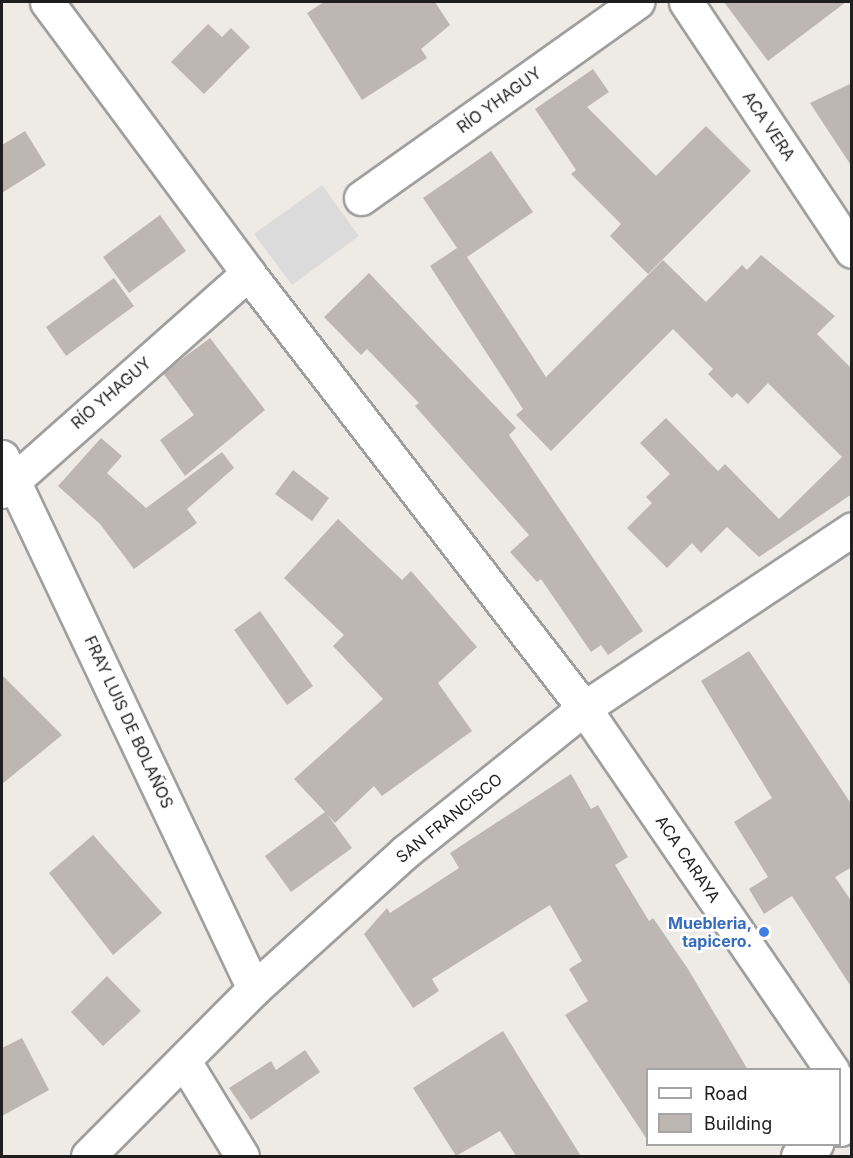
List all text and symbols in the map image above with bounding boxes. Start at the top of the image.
street label: RÍO YHAGUY [453,63,545,137]
street label: ACA VERA [739,88,799,164]
street label: RÍO YHAGUY [67,353,155,433]
street label: FRAY LUIS DE BOLAÑOS [81,633,177,811]
street label: SAN FRANCISCO [392,769,506,867]
street label: ACA CARAYA [652,812,724,906]
place label: Muebleria, tapicero. [668,913,752,951]
marker: Muebleria, tapicero. [757,925,771,939]
legend [646,1068,841,1146]
text: Road [704,1083,747,1104]
text: Building [704,1113,772,1134]

